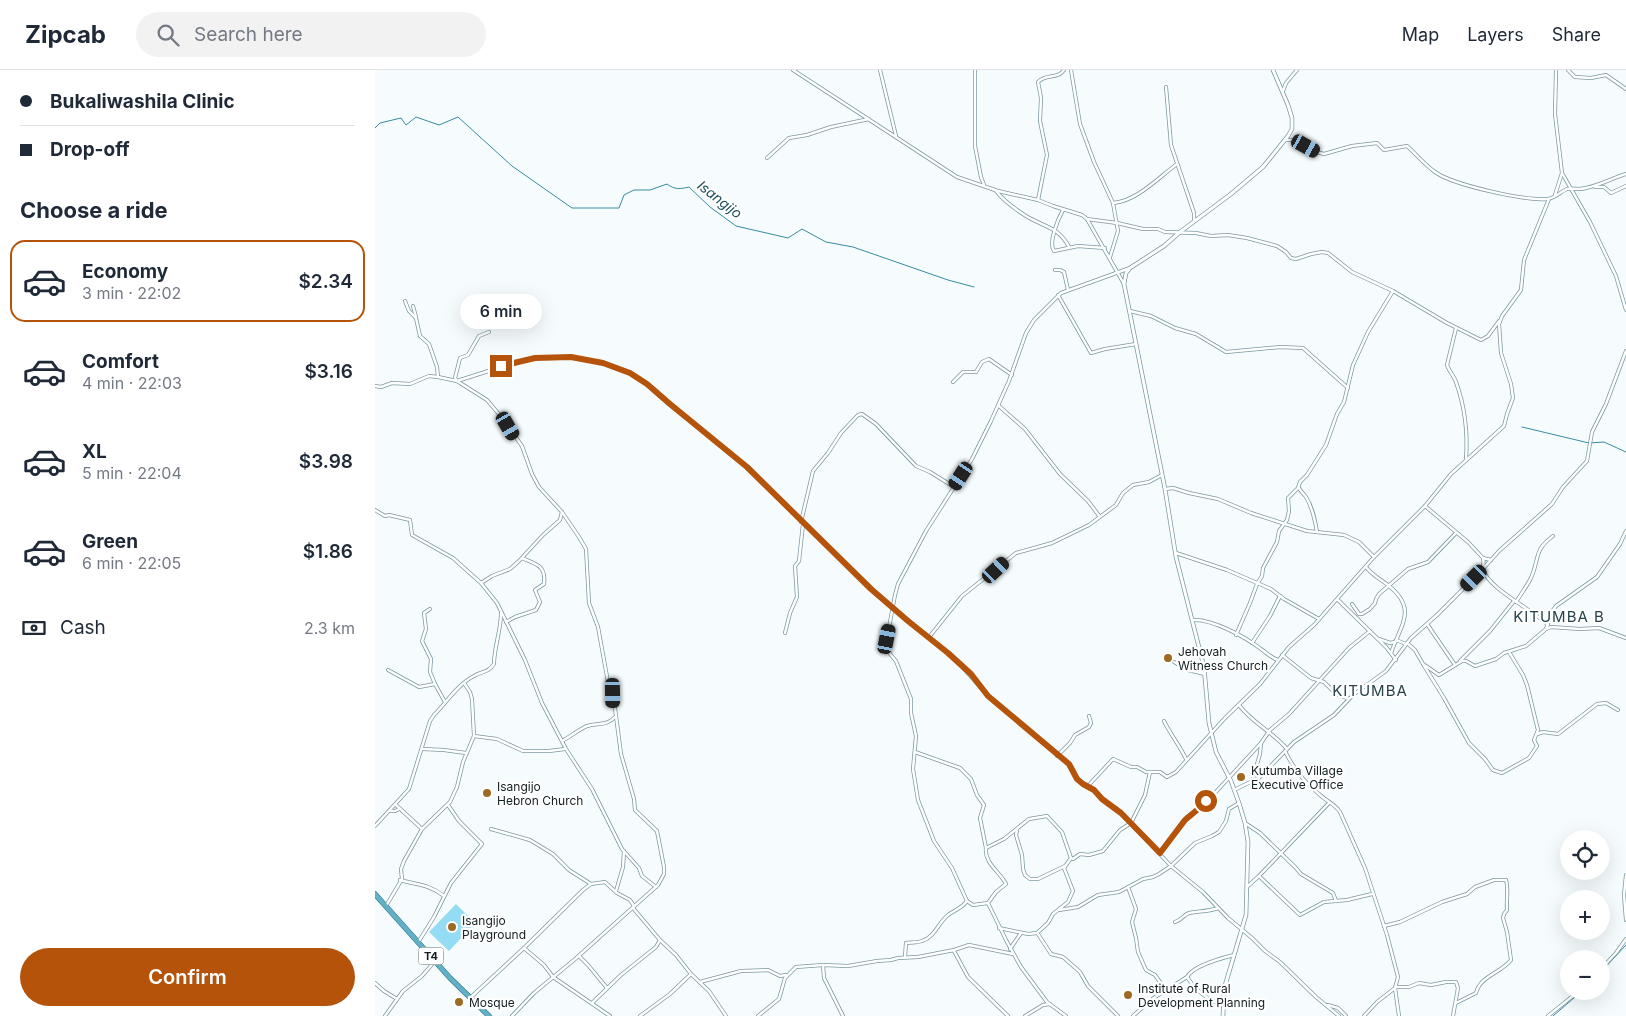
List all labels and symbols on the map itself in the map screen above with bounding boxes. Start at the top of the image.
car [1289,132,1322,160]
water label: Isangijo [694,176,746,222]
callout: 6 min [460,294,542,328]
route end [490,355,512,377]
car [494,409,521,443]
car [946,459,975,493]
car [979,554,1012,586]
car [1458,562,1489,594]
district label: KITUMBA B [1513,607,1605,626]
car [876,623,897,655]
place label: Jehovah Witness Church [1178,644,1268,673]
marker: Jehovah Witness Church [1162,652,1174,664]
car [605,678,620,708]
district label: KITUMBA [1332,681,1408,700]
place label: Kutumba Village Executive Office [1251,763,1344,792]
marker: Kutumba Village Executive Office [1235,771,1247,783]
place label: Isangijo Hebron Church [497,779,583,808]
marker: Isangijo Hebron Church [481,787,493,799]
route start [1195,790,1217,812]
place label: Isangijo Playground [462,913,526,942]
marker: Isangijo Playground [446,921,458,933]
road number: T4 [419,948,443,964]
place label: Institute of Rural Development Planning [1138,981,1265,1010]
marker: Institute of Rural Development Planning [1122,989,1134,1001]
place label: Mosque [469,995,515,1010]
marker: Mosque [453,996,465,1008]

